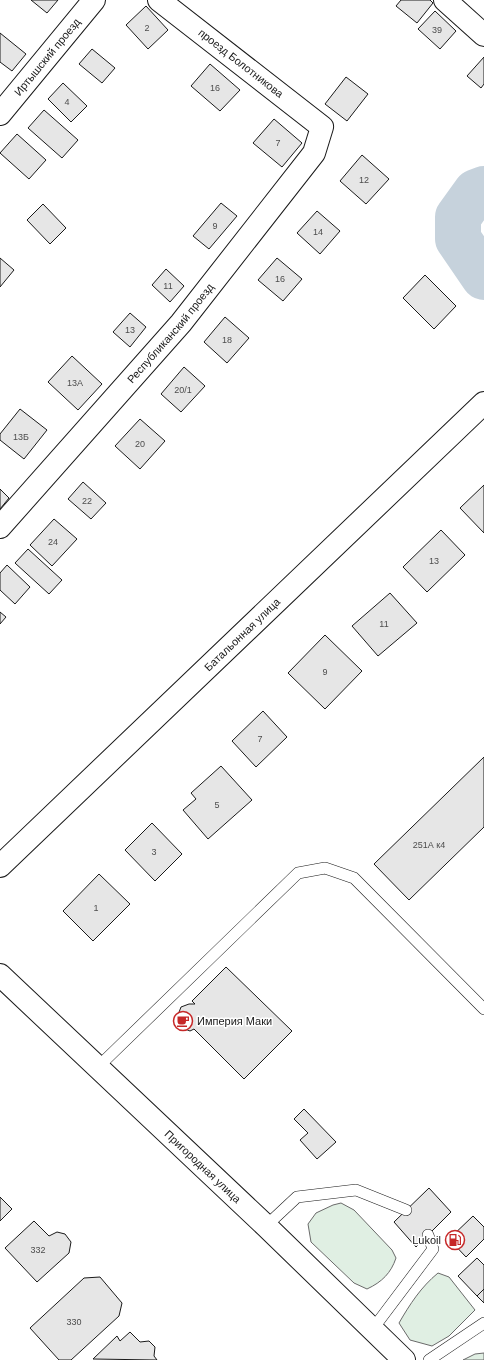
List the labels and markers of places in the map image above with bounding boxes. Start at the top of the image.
cafe icon: Империя Маки [172,1010,194,1032]
place label: Империя Маки [197,1015,272,1027]
fuel station icon: Lukoil [444,1229,466,1251]
place label: Lukoil [412,1234,441,1246]

